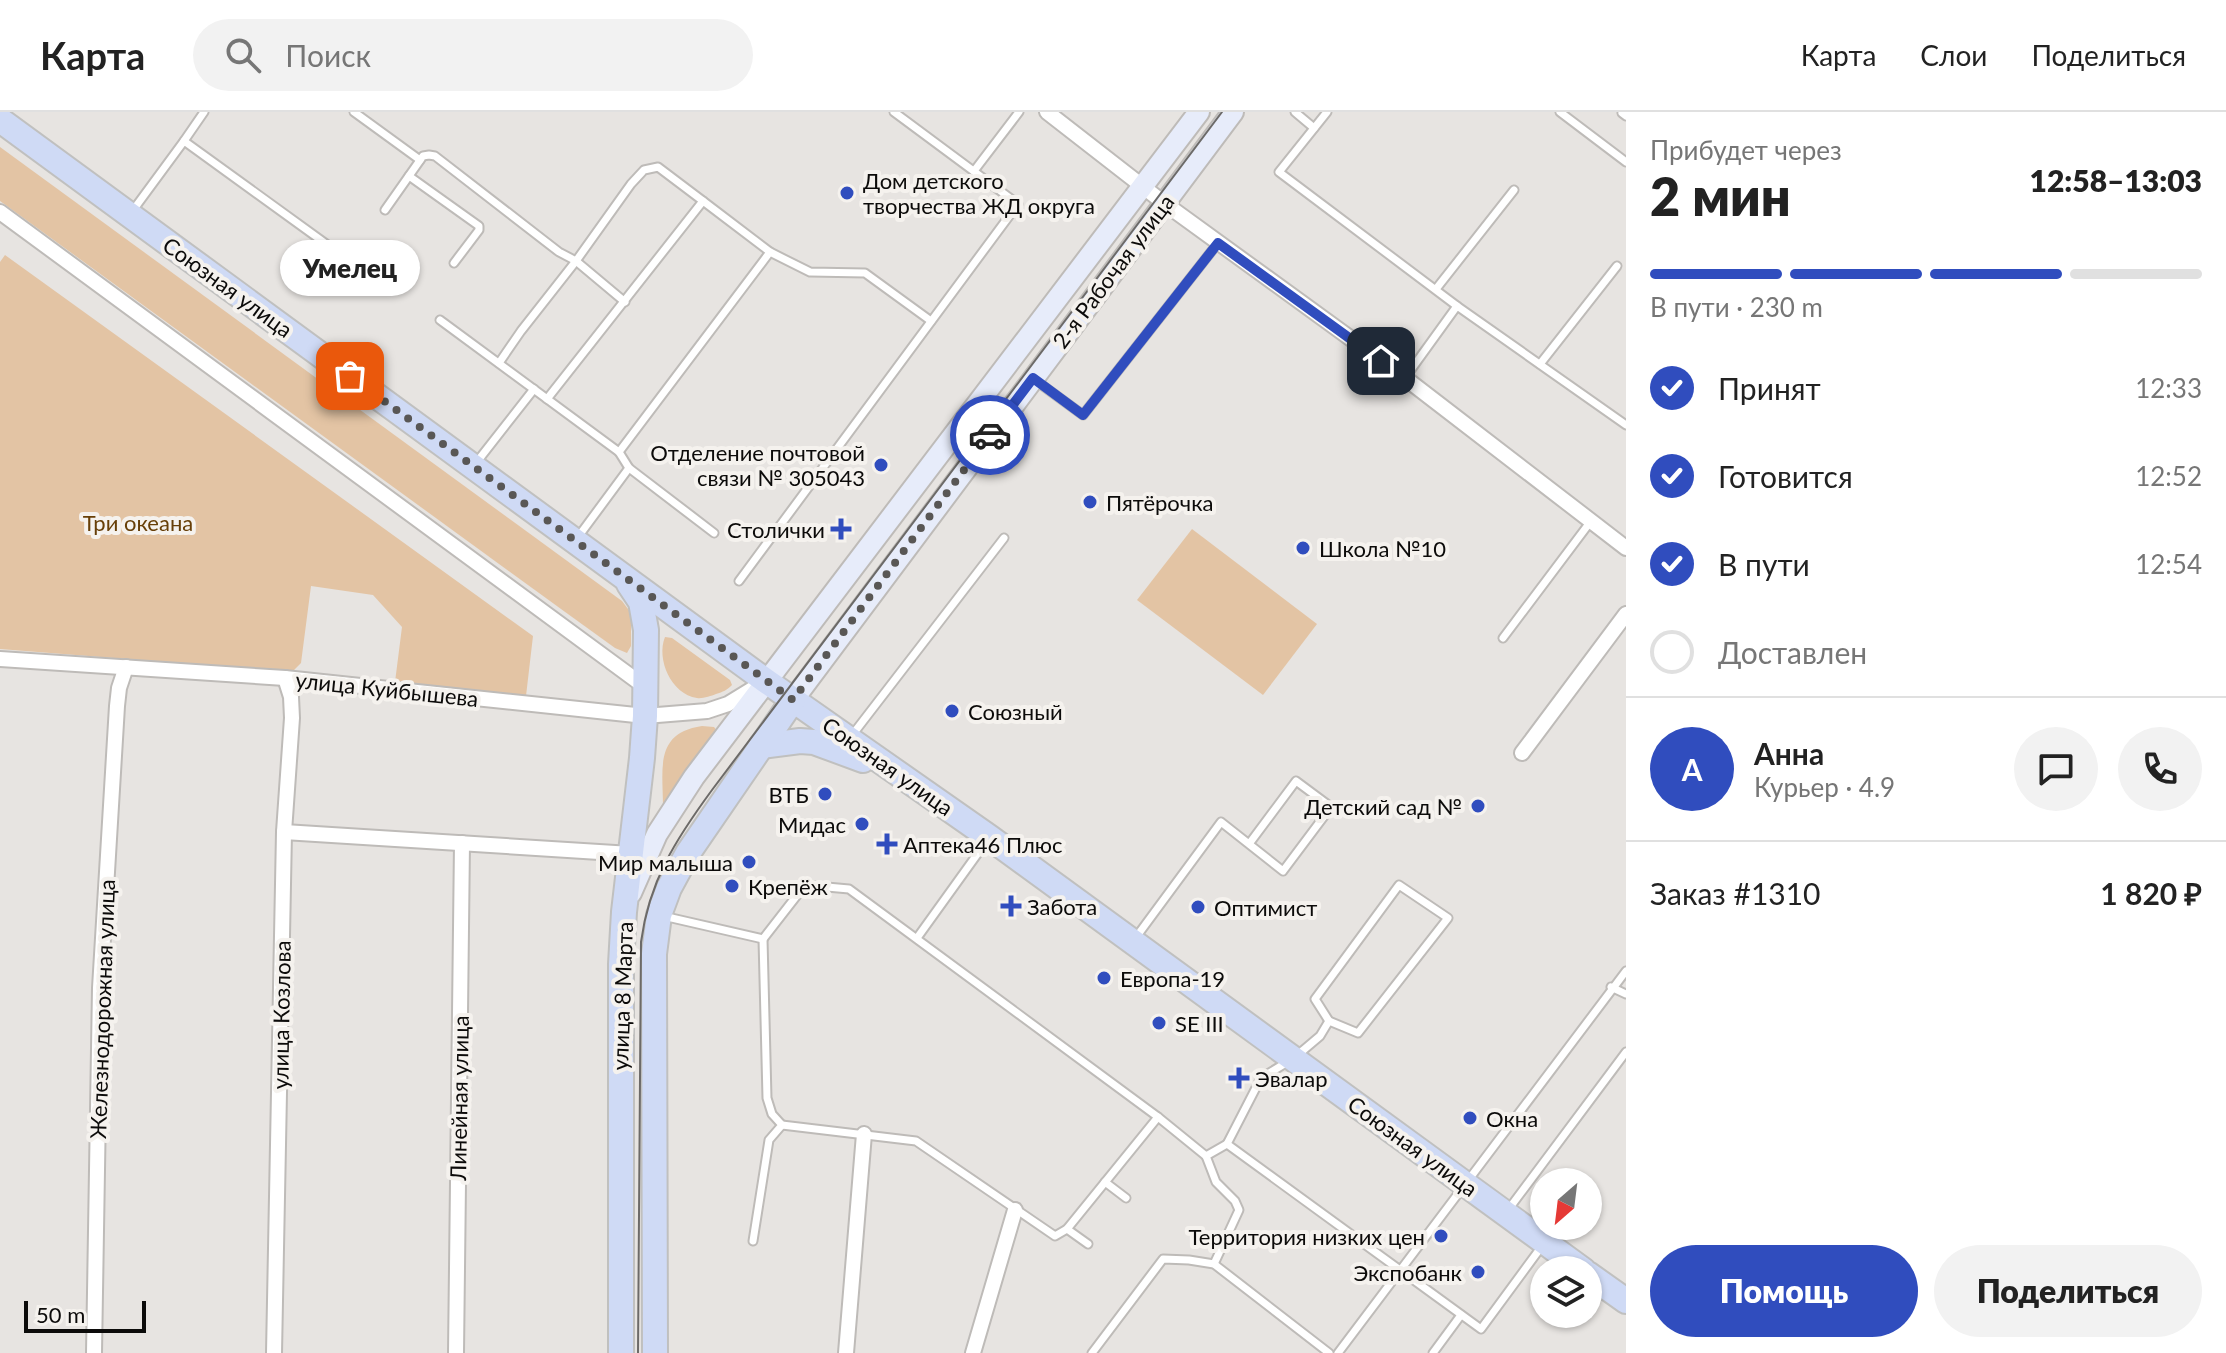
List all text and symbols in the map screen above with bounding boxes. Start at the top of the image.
search box [193,19,753,91]
text: Карта [40,32,145,78]
icon: search [221,33,265,77]
text: Поиск [285,37,371,73]
text: Карта [1801,38,1876,72]
text: Слои [1920,38,1987,72]
text: Поделиться [2031,38,2186,72]
text: Прибудет через [1650,134,1842,166]
text: 12:58–13:03 [2029,162,2202,198]
text: 2 мин [1650,165,1791,227]
place label: Дом детского творчества ЖД округа [863,167,1095,219]
marker: Дом детского творчества ЖД округа [838,184,856,202]
street label: 2-я Рабочая улица [1046,189,1180,353]
street label: Союзная улица [158,231,298,343]
callout: Умелец [280,240,420,296]
text: Умелец [303,252,397,284]
text: В пути · 230 m [1650,291,1823,323]
pin [1347,327,1415,395]
icon: home [1359,339,1403,383]
pin [316,342,384,410]
icon: bag [328,354,372,398]
icon: check [1650,366,1694,410]
text: Принят [1718,370,1821,406]
text: 12:33 [2135,372,2202,404]
courier [950,395,1030,475]
icon: car [968,413,1012,457]
place label: Отделение почтовой связи № 305043 [650,439,865,491]
icon: check [1650,454,1694,498]
marker: Отделение почтовой связи № 305043 [872,456,890,474]
text: Готовится [1718,458,1853,494]
text: 12:52 [2135,460,2202,492]
place label: Пятёрочка [1106,489,1213,516]
marker: Пятёрочка [1081,493,1099,511]
park label: Три океана [83,509,193,536]
place label: Столички [727,516,825,543]
marker: Столички [832,520,850,538]
place label: Школа №10 [1319,535,1446,562]
marker: Школа №10 [1294,539,1312,557]
icon: check [1650,542,1694,586]
text: В пути [1718,546,1810,582]
text: 12:54 [2135,548,2202,580]
text: Доставлен [1718,634,1867,670]
street label: улица Куйбышева [294,666,480,712]
place label: Союзный [968,698,1063,725]
marker: Союзный [943,702,961,720]
street label: Союзная улица [817,711,959,821]
button: chat [2014,727,2098,811]
button: phone [2118,727,2202,811]
text: Анна [1754,735,1824,771]
text: А [1682,751,1702,787]
text: Курьер · 4.9 [1754,771,1895,803]
place label: ВТБ [768,781,809,808]
marker: ВТБ [816,785,834,803]
place label: Детский сад № [1304,793,1462,820]
marker: Детский сад № [1469,797,1487,815]
place label: Мидас [778,811,846,838]
marker: Мидас [853,815,871,833]
place label: Аптека46 Плюс [903,831,1063,858]
marker: Аптека46 Плюс [878,835,896,853]
place label: Мир малыша [598,849,733,876]
marker: Мир малыша [740,853,758,871]
place label: Крепёж [748,873,828,900]
text: Заказ #1310 [1650,875,1821,911]
text: 1 820 ₽ [2100,875,2202,911]
marker: Крепёж [723,877,741,895]
street label: Железнодорожная улица [84,879,120,1139]
place label: Забота [1027,893,1097,920]
place label: Оптимист [1214,894,1317,921]
marker: Забота [1002,897,1020,915]
marker: Оптимист [1189,898,1207,916]
street label: улица 8 Марта [606,921,638,1071]
street label: улица Козлова [266,940,296,1090]
place label: Европа-19 [1120,965,1225,992]
marker: Европа-19 [1095,969,1113,987]
place label: SE III [1175,1010,1224,1037]
marker: SE III [1150,1014,1168,1032]
street label: Линейная улица [444,1015,474,1182]
place label: Эвалар [1255,1065,1328,1092]
marker: Эвалар [1230,1069,1248,1087]
street label: Союзная улица [1343,1090,1483,1202]
place label: Окна [1486,1105,1538,1132]
marker: Окна [1461,1109,1479,1127]
north arrow [1530,1168,1602,1240]
map controls [1530,1168,1602,1328]
place label: Территория низких цен [1189,1223,1425,1250]
marker: Территория низких цен [1432,1227,1450,1245]
button: Помощь [1650,1245,1918,1337]
button: Поделиться [1934,1245,2202,1337]
button: layers [1530,1256,1602,1328]
place label: Экспобанк [1353,1259,1463,1286]
marker: Экспобанк [1469,1263,1487,1281]
scale bar [24,1297,146,1333]
text: 50 m [36,1301,85,1328]

